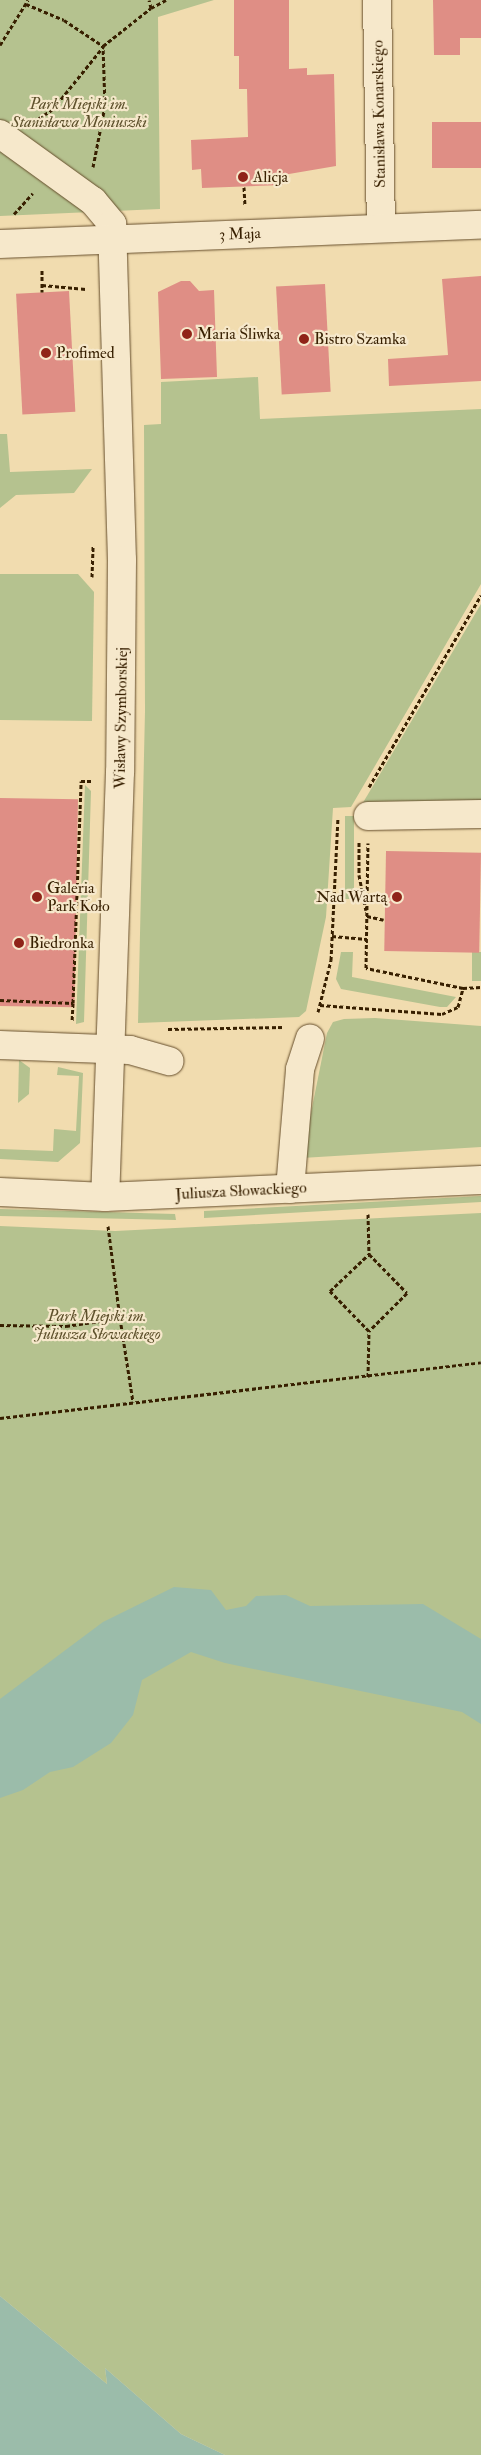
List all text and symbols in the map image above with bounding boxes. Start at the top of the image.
street label: Stanisława Konarskiego [368,40,390,188]
park label: Park Miejski im. Stanisława Moniuszki [11,94,147,132]
place label: Alicja [253,167,288,187]
marker: Alicja [237,171,249,183]
street label: 3 Maja [219,224,261,244]
place label: Maria Śliwka [197,324,280,344]
marker: Maria Śliwka [181,328,193,340]
place label: Bistro Szamka [314,329,406,349]
marker: Bistro Szamka [298,333,310,345]
place label: Profimed [56,343,115,363]
marker: Profimed [40,347,52,359]
street label: Wisławy Szymborskiej [110,647,132,789]
place label: Galeria Park Koło [47,878,110,916]
place label: Nad Wartą [316,887,387,907]
marker: Galeria Park Koło [31,891,43,903]
marker: Nad Wartą [391,891,403,903]
place label: Biedronka [29,933,94,953]
marker: Biedronka [13,937,25,949]
street label: Juliusza Słowackiego [175,1178,307,1204]
park label: Park Miejski im. Juliusza Słowackiego [33,1306,161,1344]

